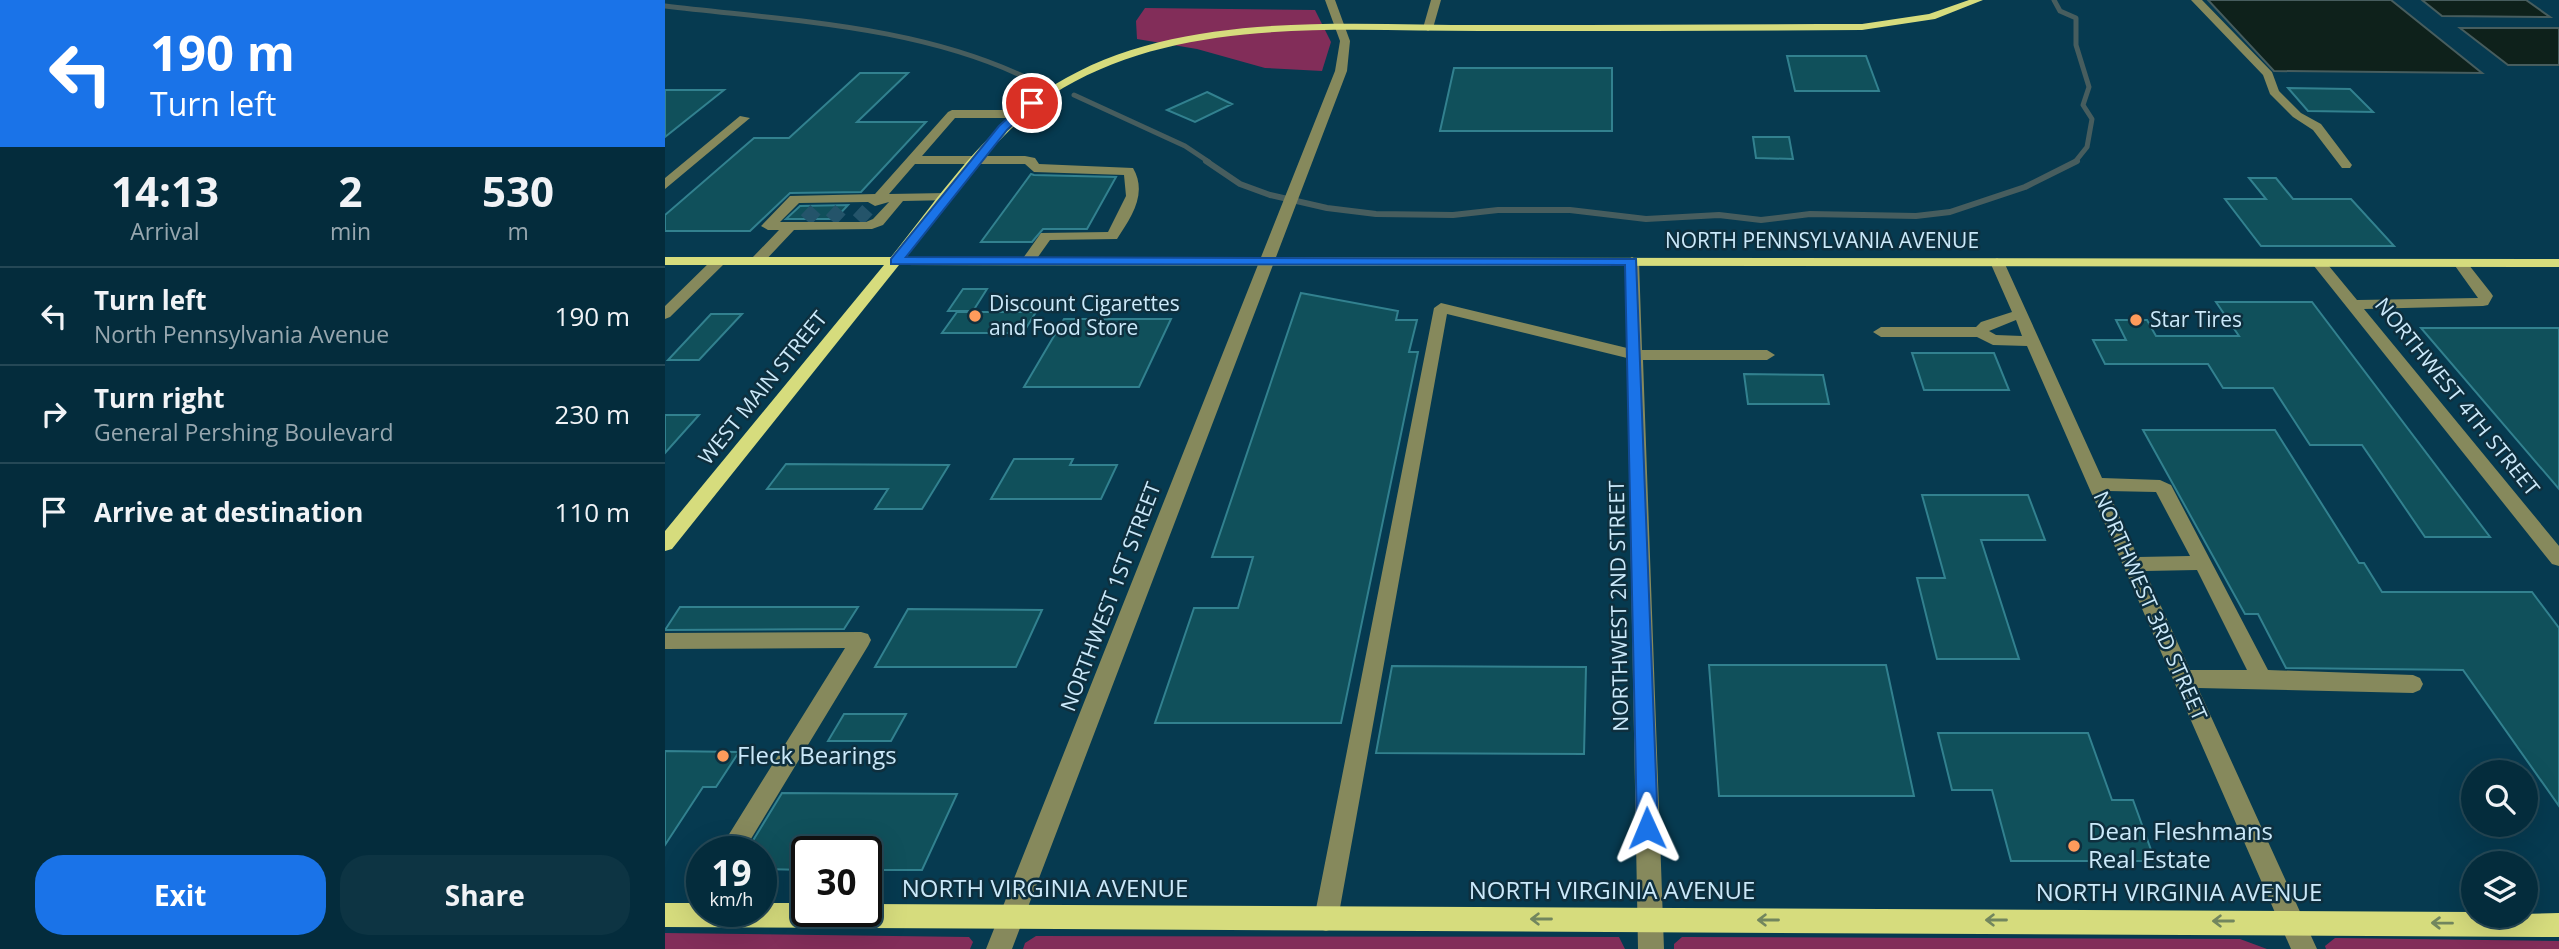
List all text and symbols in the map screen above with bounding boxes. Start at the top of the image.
text: 190 m [150,19,295,85]
icon: left [35,28,126,119]
pin [1002,73,1062,133]
text: Turn left [150,82,276,125]
icon: arrive [1013,84,1051,122]
text: 14:13 [111,162,219,219]
text: 2 [338,162,363,219]
text: 530 [482,162,554,219]
text: Arrival [130,215,200,247]
text: min [330,215,371,247]
text: m [507,215,529,247]
street label: NORTH PENNSYLVANIA AVENUE [1665,226,1979,254]
text: Turn left [94,282,206,318]
place label: Discount Cigarettes and Food Store [989,289,1180,341]
street label: NORTHWEST 4TH STREET [2369,291,2547,502]
icon: left [35,297,73,335]
text: 190 m [555,298,630,334]
street label: WEST MAIN STREET [692,304,833,470]
place label: Star Tires [2150,305,2242,333]
marker: Discount Cigarettes and Food Store [967,308,983,324]
marker: Star Tires [2128,312,2144,328]
text: North Pennsylvania Avenue [94,318,389,350]
text: Turn right [94,380,225,416]
icon: right [35,395,73,433]
text: 230 m [555,396,630,432]
text: General Pershing Boulevard [94,416,393,448]
street label: NORTHWEST 1ST STREET [1053,478,1167,715]
street label: NORTHWEST 2ND STREET [1602,480,1634,732]
street label: NORTHWEST 3RD STREET [2088,486,2214,725]
icon: arrive [35,493,73,531]
text: Arrive at destination [94,494,363,530]
text: 110 m [555,494,630,530]
place label: Fleck Bearings [737,738,897,771]
marker: Fleck Bearings [715,748,731,764]
map controls [2461,760,2538,928]
button: search [2461,760,2538,837]
position arrow [1610,791,1684,865]
place label: Dean Fleshmans Real Estate [2088,814,2273,875]
speed limit sign: 30 [791,836,882,927]
marker: Dean Fleshmans Real Estate [2066,838,2082,854]
text: 19 [711,849,752,896]
button: layers [2461,851,2538,928]
button: Exit [35,855,326,935]
button: Share [340,855,630,935]
street label: NORTH VIRGINIA AVENUE [902,871,1188,904]
street label: NORTH VIRGINIA AVENUE [1469,873,1755,906]
street label: NORTH VIRGINIA AVENUE [2036,875,2322,908]
text: km/h [710,887,753,911]
one-way arrow [1529,912,1552,926]
one-way arrow [1757,913,1780,927]
one-way arrow [1984,914,2007,927]
one-way arrow [2212,914,2235,928]
one-way arrow [2431,916,2454,930]

